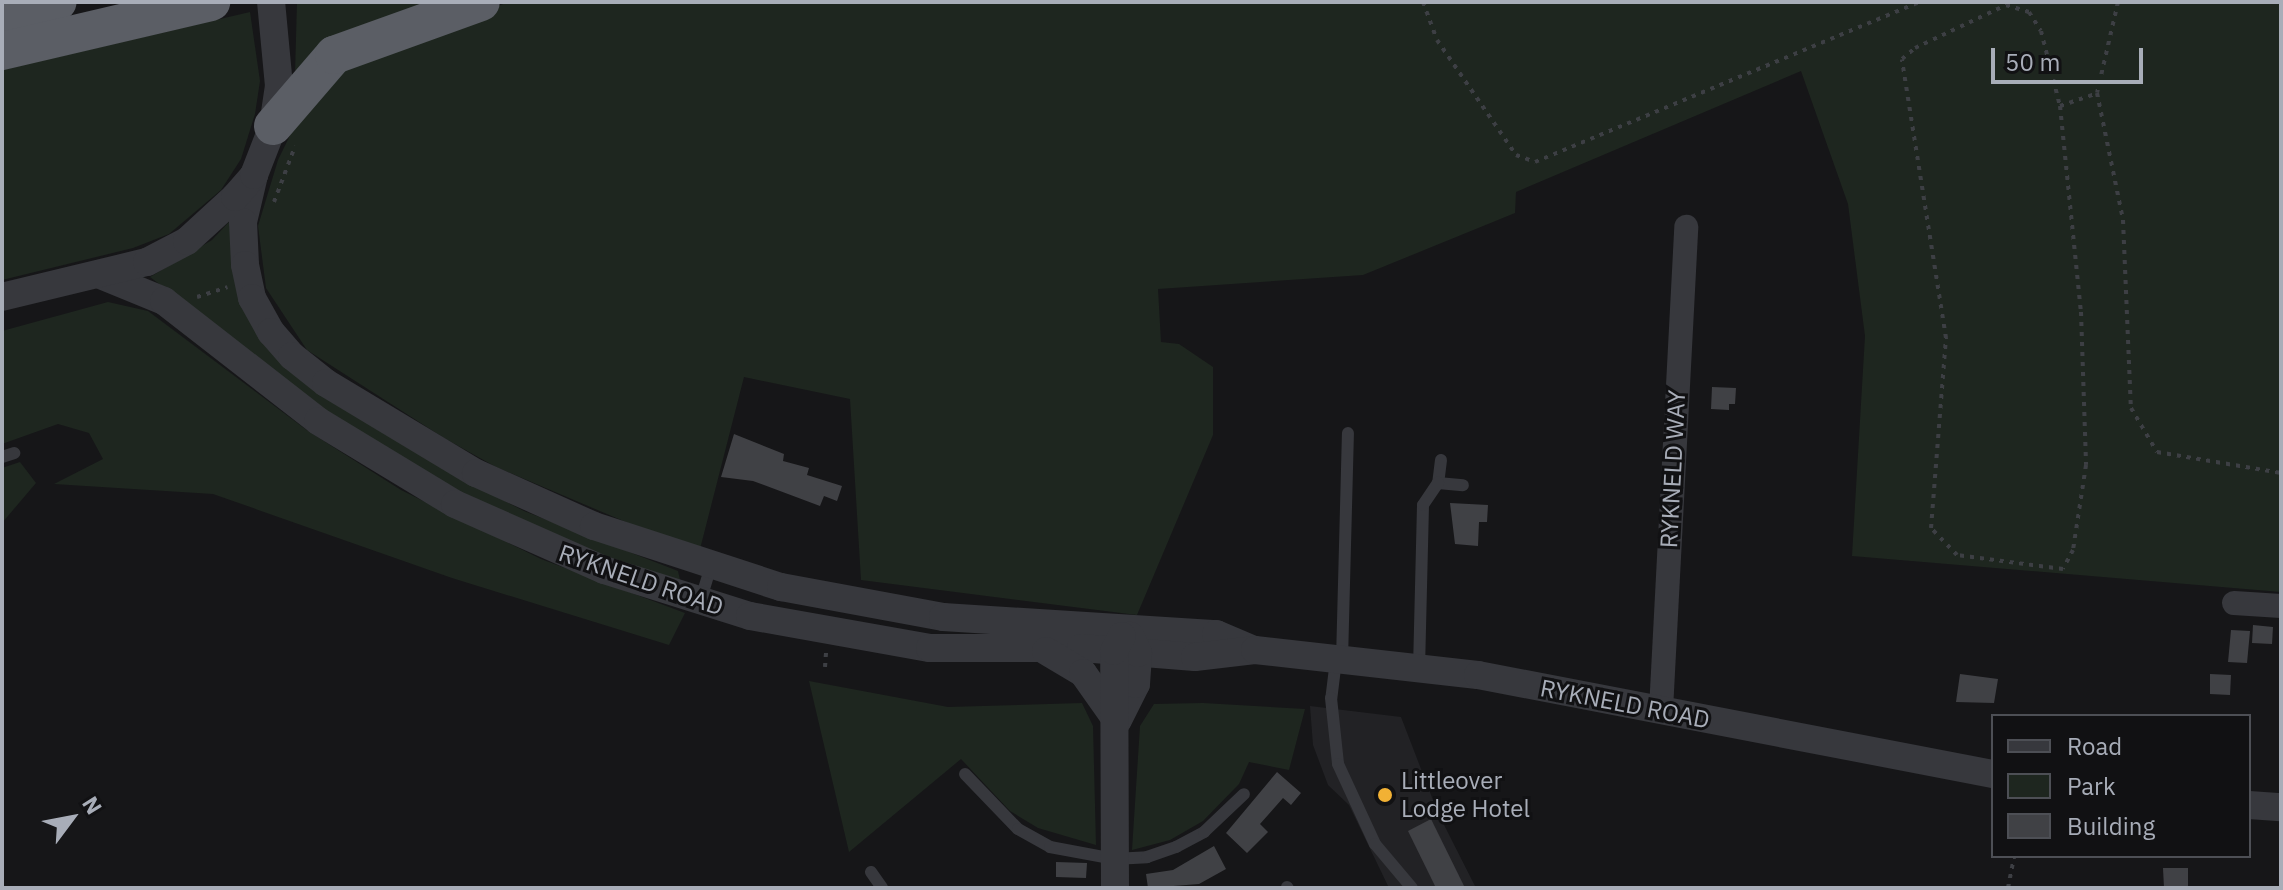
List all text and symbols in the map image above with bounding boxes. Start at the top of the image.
scale bar [1995,32,2147,82]
text: 50 m [2005,46,2060,78]
street label: RYKNELD WAY [1654,389,1692,549]
street label: RYKNELD ROAD [555,538,727,622]
street label: RYKNELD ROAD [1538,673,1712,735]
legend [1991,714,2251,858]
text: Road [2067,730,2122,762]
place label: Littleover Lodge Hotel [1401,767,1530,823]
text: Park [2067,770,2116,802]
north arrow [32,778,112,858]
marker: Littleover Lodge Hotel [1376,786,1394,804]
text: N [76,791,109,819]
text: Building [2067,810,2155,842]

